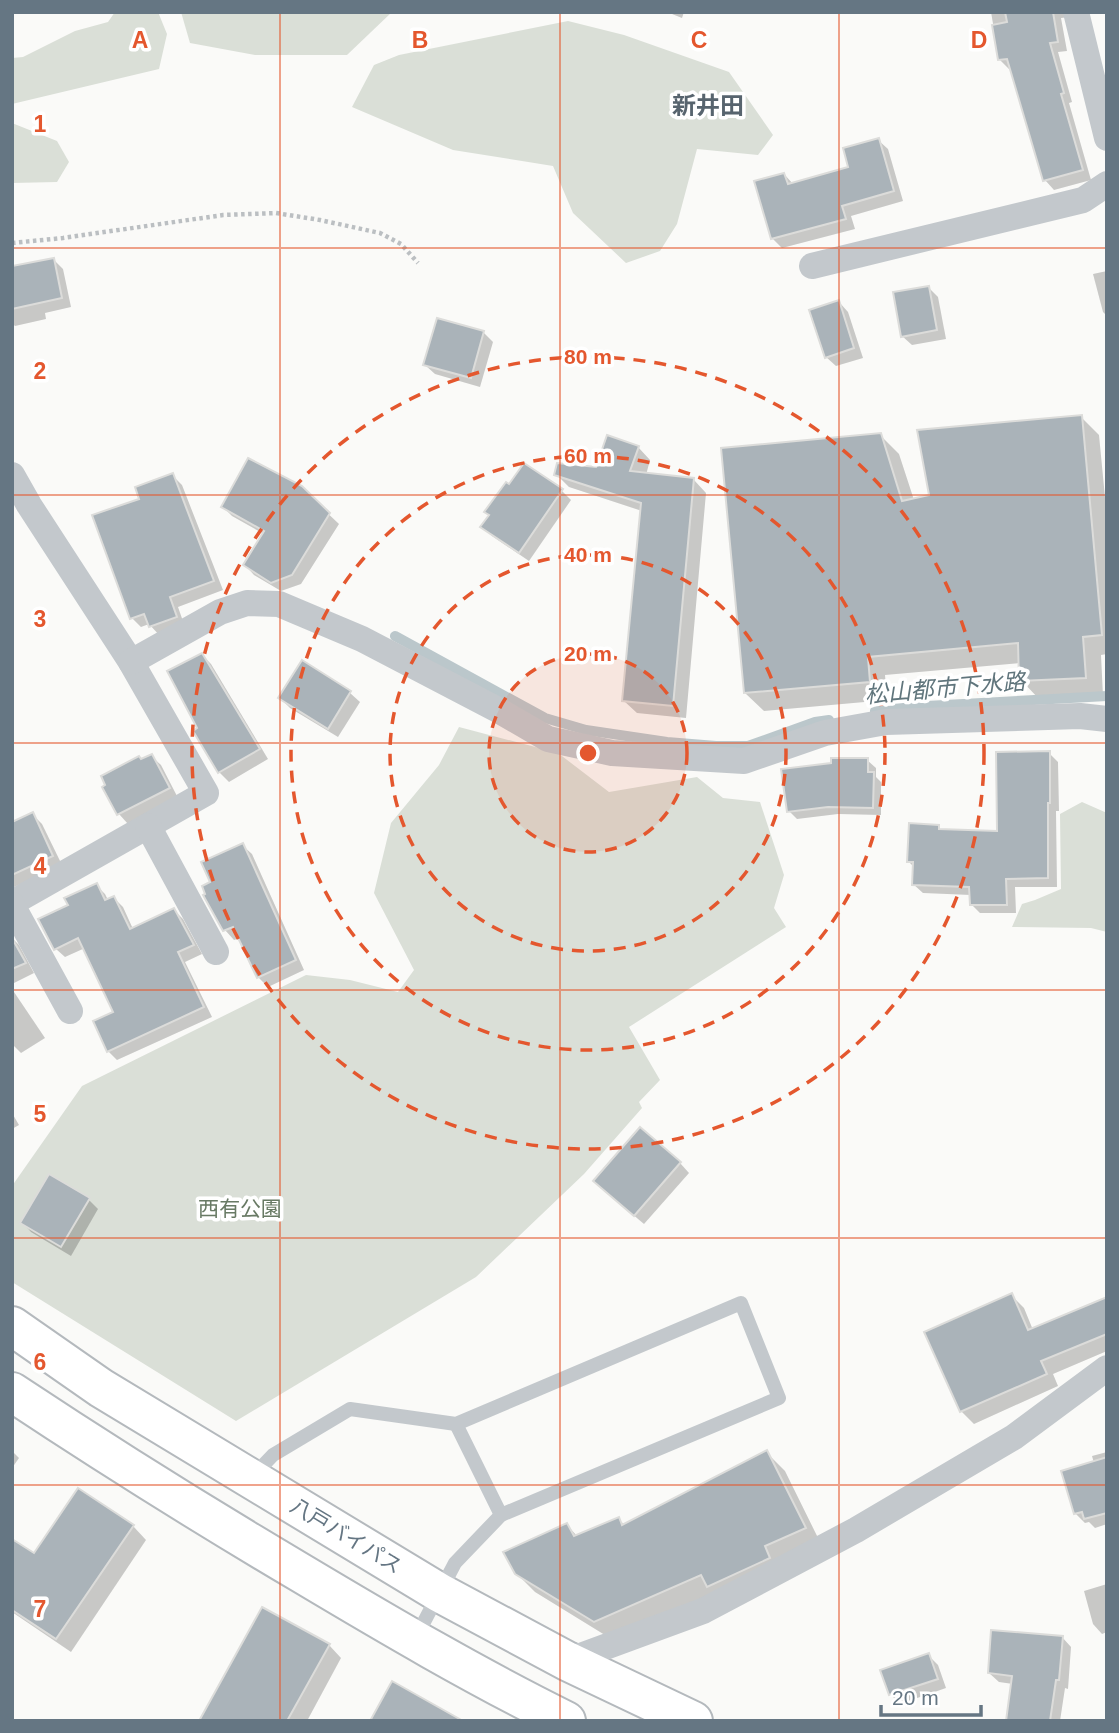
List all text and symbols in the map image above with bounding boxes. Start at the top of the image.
text: A [132,27,148,53]
text: B [412,27,428,53]
text: C [691,27,707,53]
text: D [971,27,987,53]
district label: 新井田 [672,92,744,119]
text: 1 [34,111,47,137]
text: 80 m [564,345,612,368]
text: 2 [34,358,46,384]
text: 60 m [564,444,612,467]
text: 40 m [564,543,612,566]
text: 3 [34,606,46,632]
text: 20 m [564,642,612,665]
water label: 松山都市下水路 [864,668,1028,708]
centre of rings [576,741,600,765]
text: 4 [34,853,47,879]
text: 5 [34,1101,47,1127]
park label: 西有公園 [198,1197,282,1220]
text: 6 [34,1349,46,1375]
street label: 八戸バイパス [287,1493,406,1578]
text: 7 [34,1596,46,1622]
scale bar [881,1674,981,1718]
text: 20 m [892,1686,939,1709]

